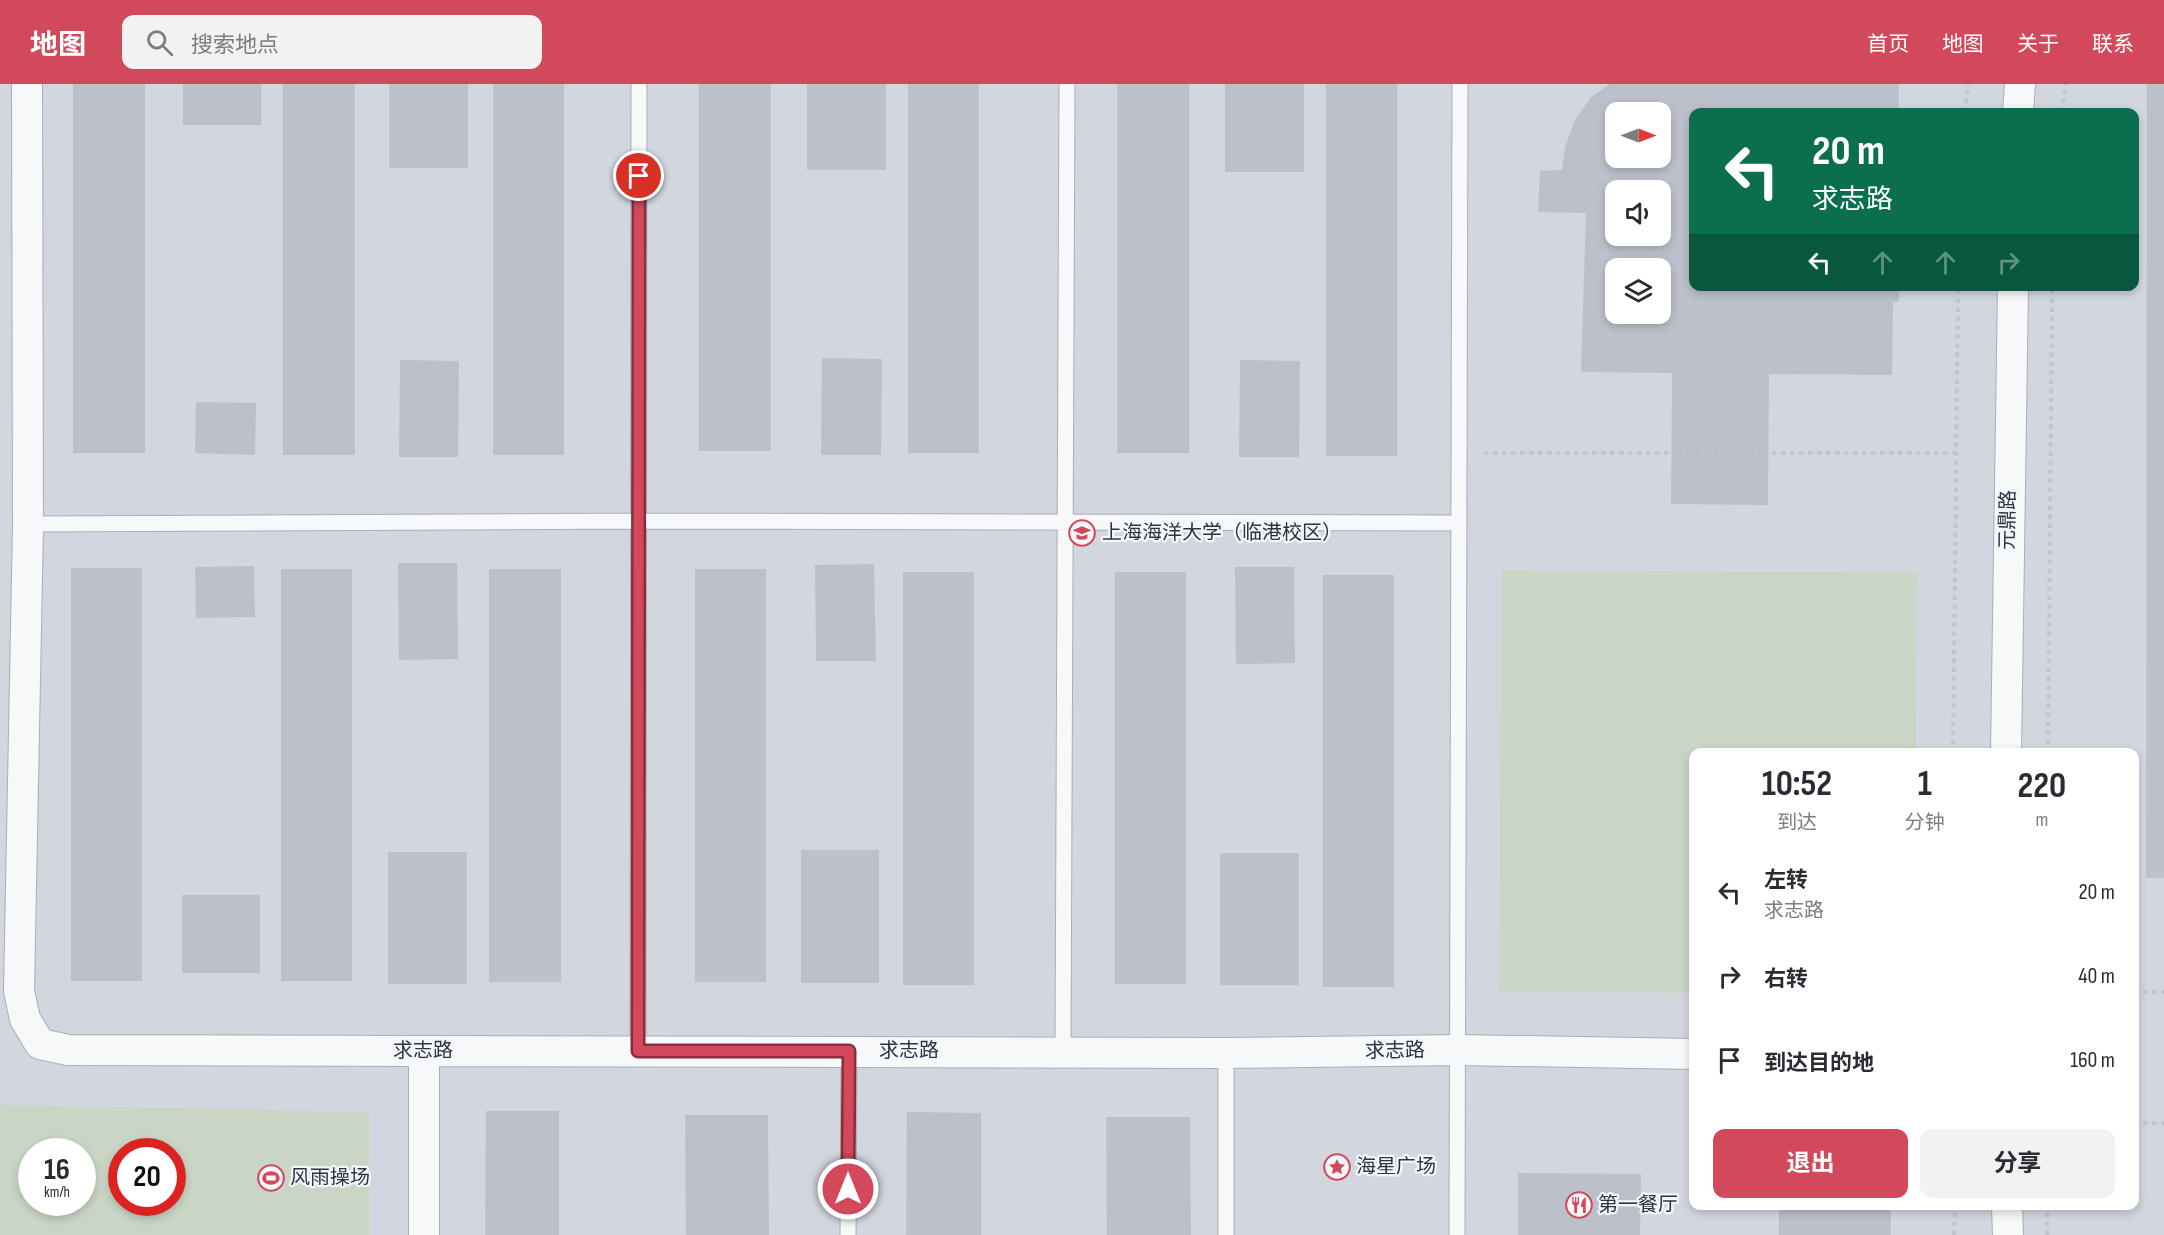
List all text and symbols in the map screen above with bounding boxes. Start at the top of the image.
search box [122,15,542,69]
icon: search [143,26,176,59]
text: 地图 [30,29,86,62]
text: 搜索地点 [191,32,279,59]
text: 首页 [1867,32,1909,57]
text: 地图 [1942,32,1984,57]
text: 关于 [2017,32,2059,57]
text: 联系 [2092,32,2134,57]
north arrow [1605,102,1671,168]
map controls [1605,102,1671,324]
text: 20 m [1812,126,1885,177]
icon: left [1713,132,1791,210]
pin [613,150,664,201]
icon: arrive [622,159,655,192]
button: sound [1605,180,1671,246]
text: 求志路 [1812,184,1893,216]
icon: left [1803,246,1836,279]
icon: ahead [1866,246,1899,279]
icon: ahead [1929,246,1962,279]
icon: right [1992,246,2025,279]
button: layers [1605,258,1671,324]
street label: 元鼎路 [1995,490,2021,550]
school or university icon: 上海海洋大学（临港校区） [1067,518,1097,548]
place label: 上海海洋大学（临港校区） [1102,521,1342,545]
text: 10:52 [1762,763,1832,806]
text: 1 [1918,763,1932,806]
text: 220 [2018,765,2066,808]
text: m [2035,808,2048,832]
text: 到达 [1777,811,1817,835]
text: 分钟 [1905,811,1945,835]
text: 左转 [1764,867,1808,894]
icon: left [1713,876,1746,909]
text: 20 m [2079,879,2115,906]
text: 求志路 [1764,899,1824,923]
icon: right [1713,960,1746,993]
text: 40 m [2078,963,2115,990]
text: 右转 [1764,966,1808,993]
street label: 求志路 [1365,1038,1425,1064]
street label: 求志路 [393,1039,453,1063]
street label: 求志路 [879,1039,939,1063]
icon: arrive [1713,1044,1746,1077]
text: 160 m [2070,1047,2115,1074]
text: 到达目的地 [1764,1050,1874,1077]
button: 退出 [1713,1129,1908,1198]
button: 分享 [1920,1129,2115,1198]
speed limit sign: 20 [108,1138,186,1216]
text: 16 [44,1152,70,1188]
place icon: 海星广场 [1322,1152,1352,1182]
place label: 海星广场 [1356,1155,1436,1179]
position arrow [816,1157,880,1221]
sports icon: 风雨操场 [256,1163,286,1193]
place label: 风雨操场 [290,1166,370,1190]
text: km/h [44,1183,70,1202]
restaurant icon: 第一餐厅 [1564,1190,1594,1220]
place label: 第一餐厅 [1598,1193,1678,1217]

